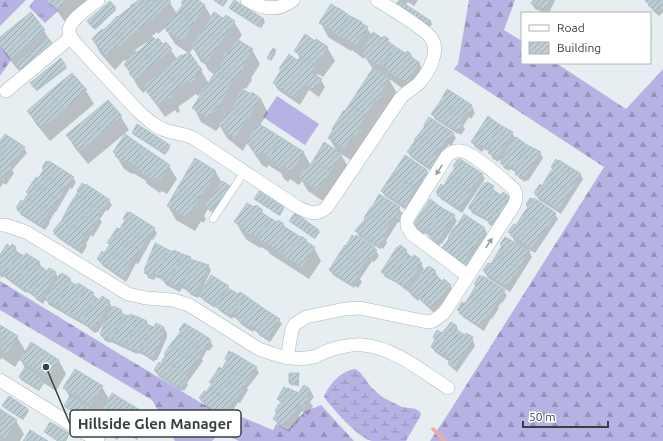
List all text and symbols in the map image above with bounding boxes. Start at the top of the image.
legend [521,12,651,64]
text: Road [557,21,585,34]
text: Building [557,41,601,54]
one-way arrow [435,164,442,176]
one-way arrow [486,237,493,249]
scale bar [523,403,608,429]
callout: Hillside Glen Manager [70,410,241,437]
text: 50 m [529,410,556,423]
text: Hillside Glen Manager [78,415,233,432]

